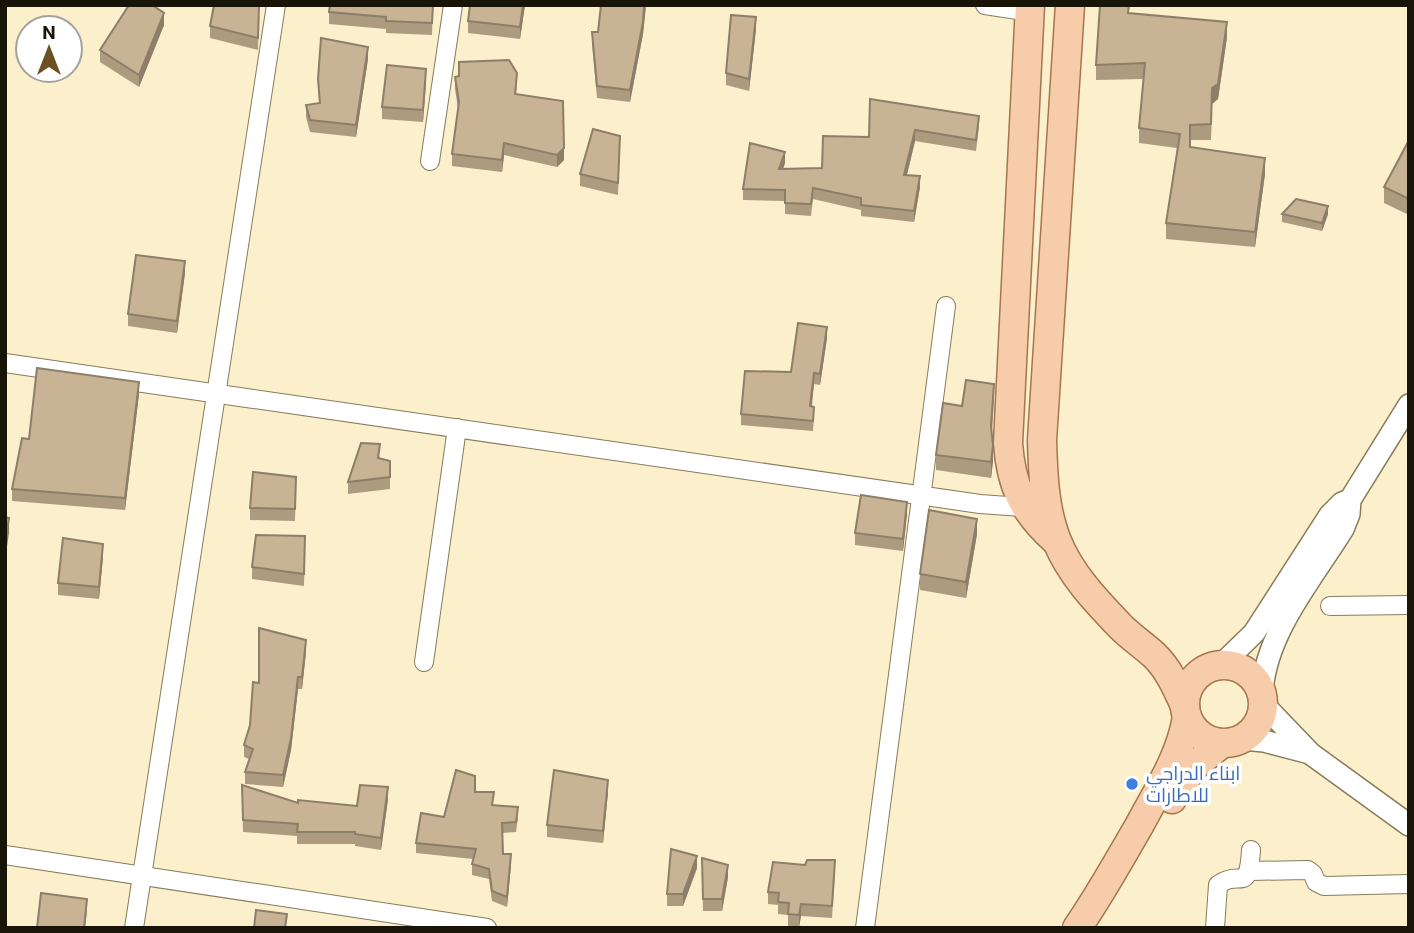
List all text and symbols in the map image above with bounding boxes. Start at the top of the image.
north arrow [14,14,84,84]
text: N [42,21,56,44]
place label: ابناء الدراجي للاطارات [1146,762,1240,807]
marker: ابناء الدراجي للاطارات [1124,776,1140,792]

